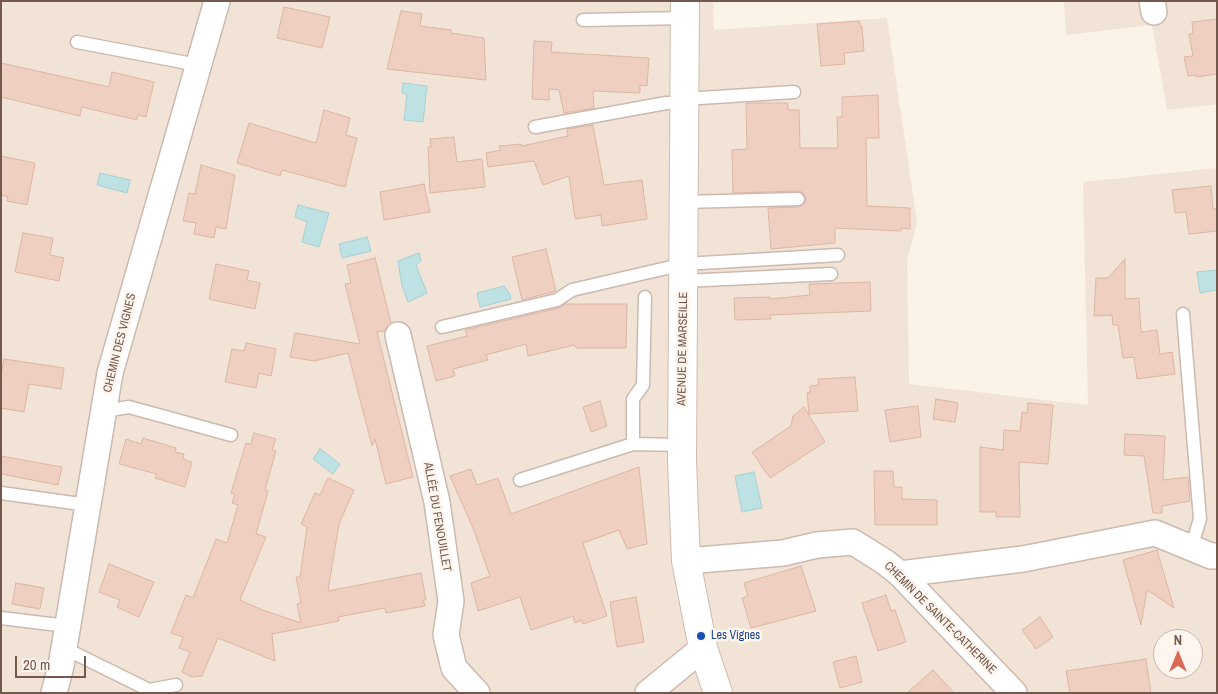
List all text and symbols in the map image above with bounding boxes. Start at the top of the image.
street label: CHEMIN DES VIGNES [101,292,139,394]
street label: AVENUE DE MARSEILLE [675,292,691,406]
street label: ALLÉE DU FENOUILLET [420,461,454,573]
street label: CHEMIN DE SAINTE-CATHERINE [881,559,999,677]
place label: Les Vignes [711,629,760,643]
north arrow [1153,629,1203,679]
marker: Les Vignes [695,630,707,642]
text: N [1174,631,1182,649]
scale bar [18,646,89,678]
text: 20 m [23,654,50,675]

